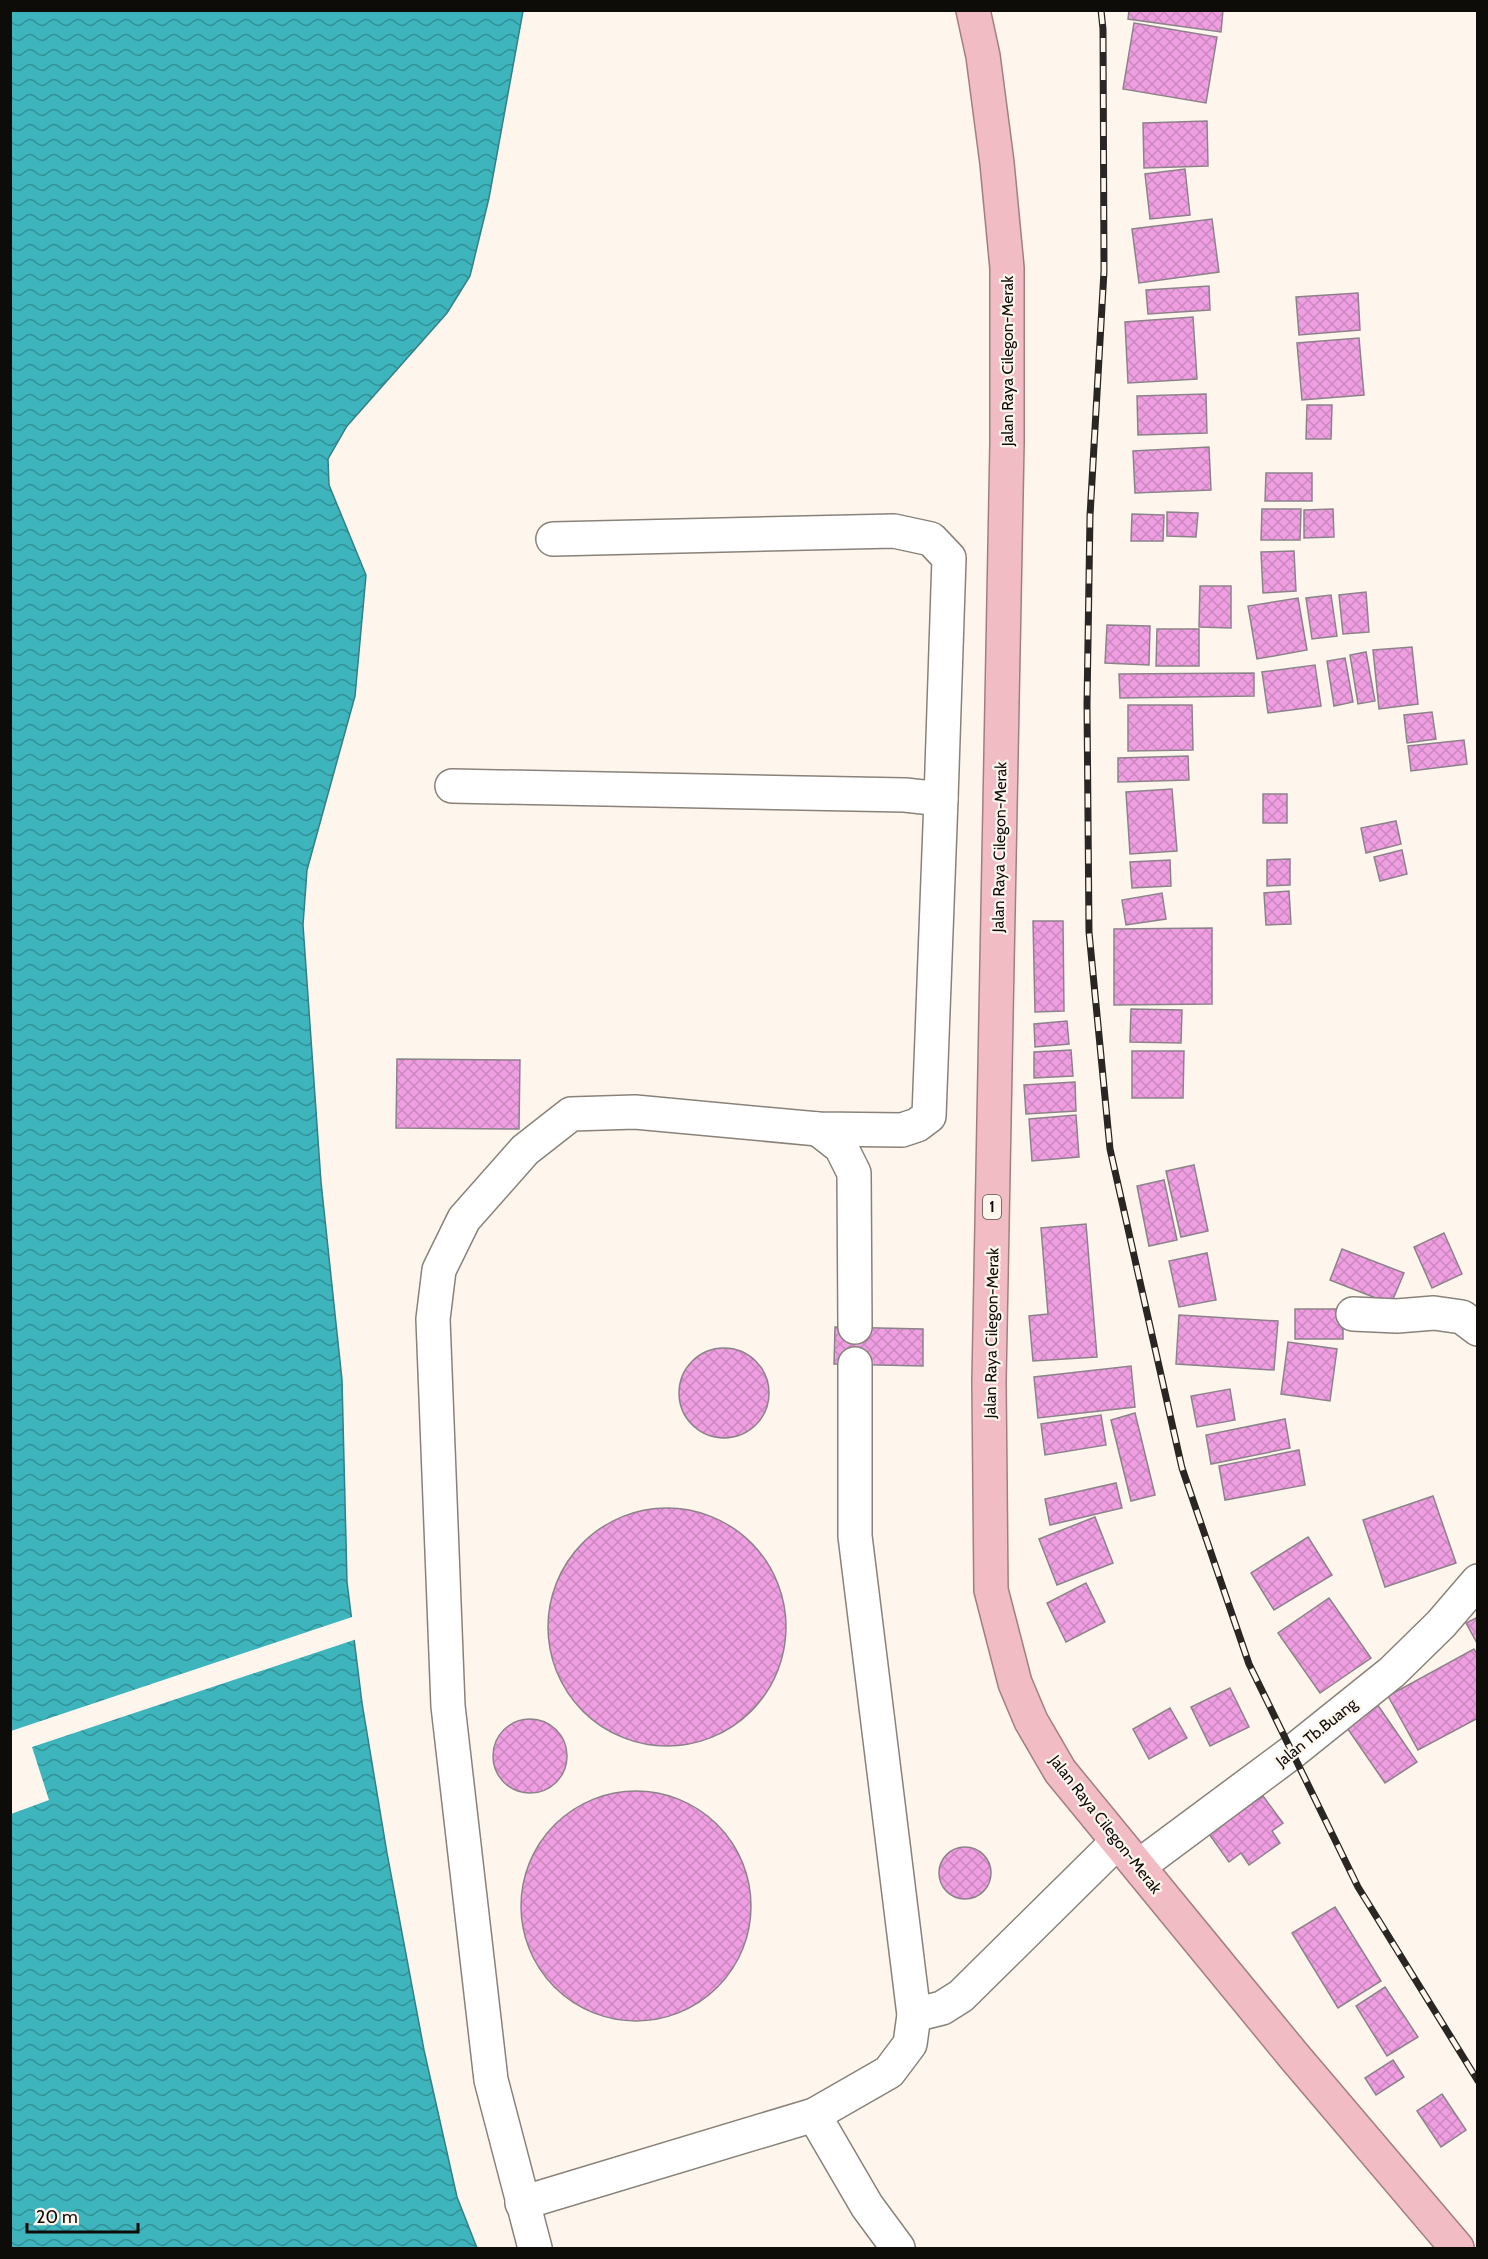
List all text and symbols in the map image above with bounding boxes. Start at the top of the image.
street label: Jalan Raya Cilegon-Merak [998,275,1017,447]
street label: Jalan Raya Cilegon-Merak [988,761,1011,934]
road number: 1 [983,1195,1001,1219]
street label: Jalan Raya Cilegon-Merak [980,1247,1003,1420]
street label: Jalan Tb.Buang [1271,1693,1361,1771]
street label: Jalan Raya Cilegon-Merak [1045,1750,1166,1898]
scale bar [27,2196,138,2234]
text: 20 m [36,2206,78,2228]

